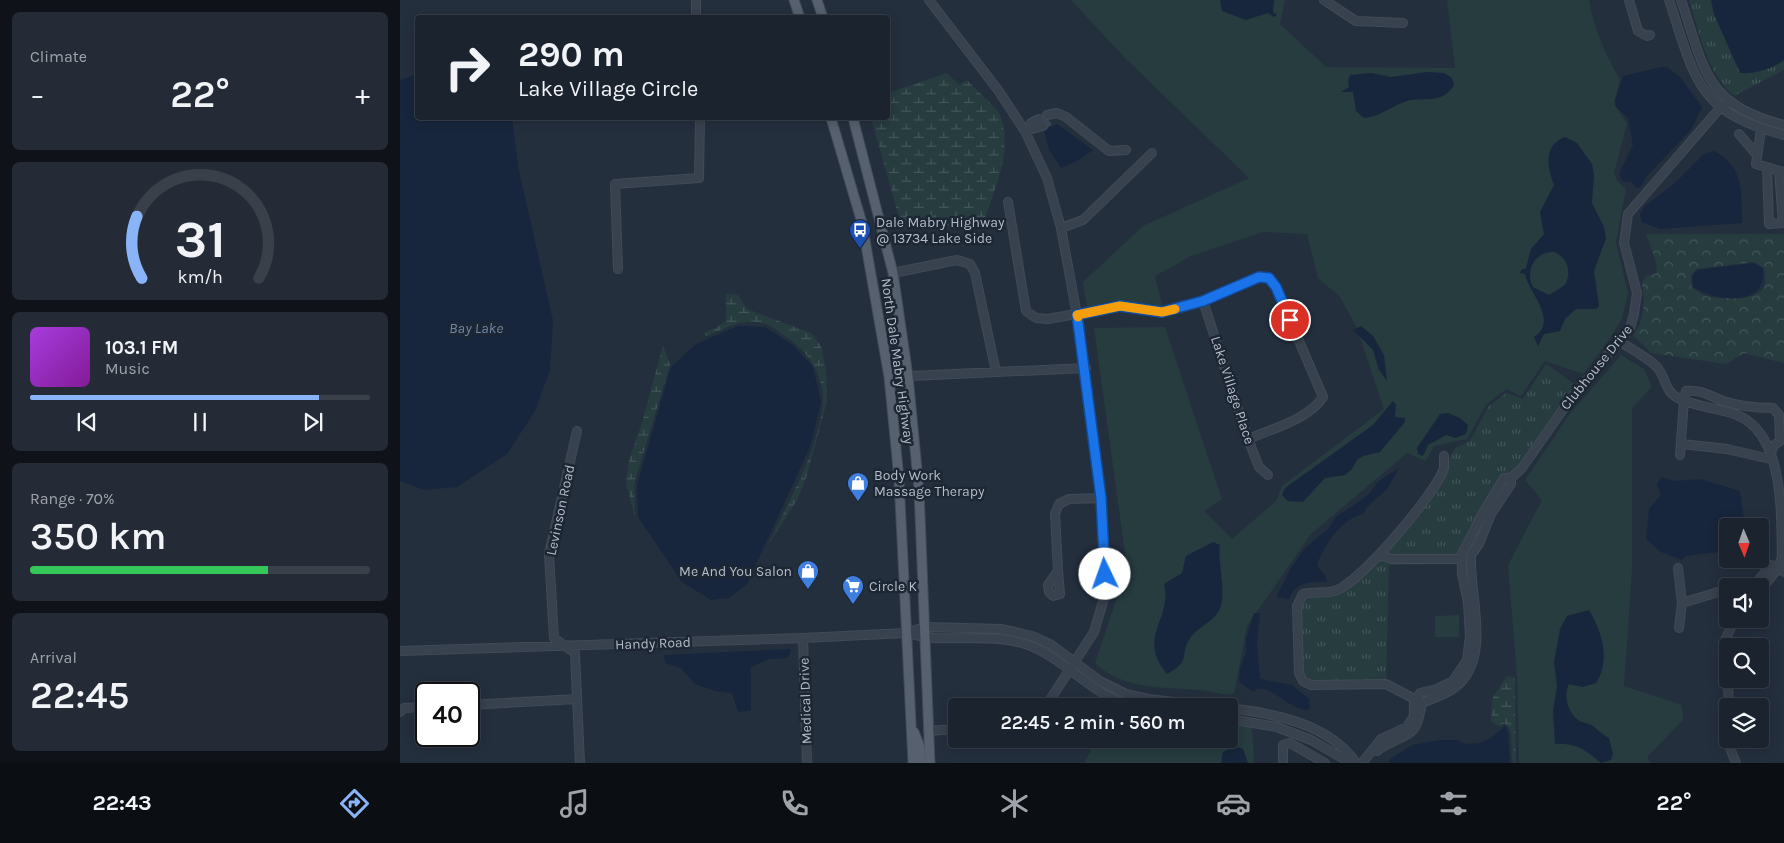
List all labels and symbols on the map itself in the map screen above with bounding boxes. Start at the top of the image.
place label: Dale Mabry Highway @ 13734 Lake Side [876,214,1005,247]
bus stop icon: Dale Mabry Highway @ 13734 Lake Side [848,218,872,249]
street label: North Dale Mabry Highway [877,277,918,446]
pin [1269,299,1311,341]
water label: Bay Lake [449,319,503,337]
street label: Clubhouse Drive [1557,321,1636,413]
street label: Lake Village Place [1207,334,1258,446]
street label: Levinson Road [543,463,578,557]
place label: Body Work Massage Therapy [874,467,985,500]
shop icon: Body Work Massage Therapy [846,471,870,502]
north arrow [1719,518,1769,568]
position arrow [1078,547,1130,599]
shop icon: Me And You Salon [796,559,820,590]
place label: Me And You Salon [679,563,792,580]
supermarket icon: Circle K [841,574,865,605]
place label: Circle K [869,578,917,595]
street label: Handy Road [615,634,691,653]
street label: Medical Drive [795,658,816,744]
speed limit sign: 40 [415,682,480,747]

